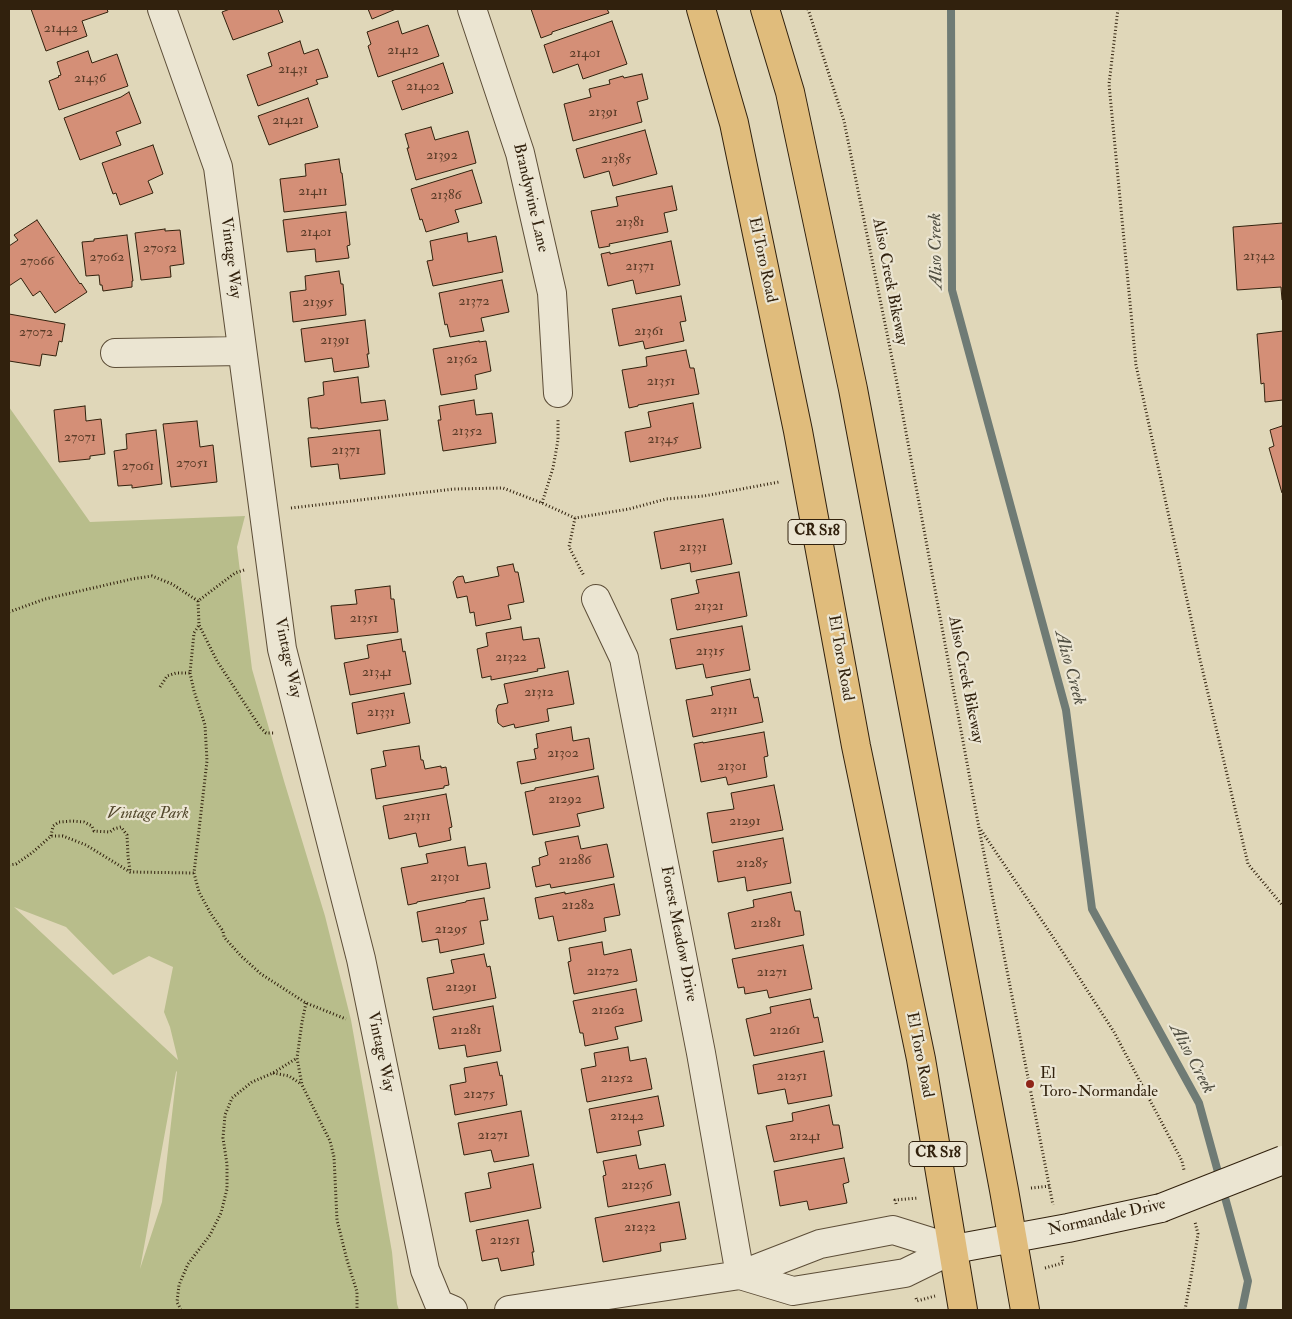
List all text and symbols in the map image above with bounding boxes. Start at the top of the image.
house number: 21442 [44,21,78,37]
house number: 21412 [387,43,419,59]
house number: 21401 [569,46,601,62]
house number: 21431 [278,62,308,78]
house number: 21436 [74,71,106,87]
house number: 21402 [406,79,440,95]
house number: 21391 [588,105,618,121]
house number: 21421 [272,113,304,129]
street label: Brandywine Lane [508,141,552,255]
house number: 21392 [426,148,458,164]
house number: 21385 [601,152,631,168]
house number: 21411 [298,184,328,200]
house number: 21386 [430,188,462,204]
water label: Aliso Creek [926,213,948,289]
house number: 21381 [615,215,645,231]
street label: El Toro Road [744,215,780,305]
street label: Vintage Way [215,216,245,300]
street label: Aliso Creek Bikeway [867,217,911,347]
house number: 21401 [300,225,332,241]
house number: 27052 [143,241,177,257]
house number: 21342 [1243,249,1275,265]
house number: 27062 [90,250,124,266]
house number: 27066 [20,254,54,270]
house number: 21371 [626,259,654,275]
house number: 21372 [459,294,489,310]
house number: 21395 [303,295,333,311]
house number: 21361 [634,324,664,340]
house number: 27072 [19,325,53,341]
house number: 21391 [320,333,350,349]
house number: 21362 [446,352,478,368]
house number: 21351 [647,374,675,390]
house number: 21352 [452,424,482,440]
house number: 27071 [64,430,96,446]
house number: 21345 [647,432,679,448]
house number: 21371 [332,443,360,459]
house number: 27051 [176,456,208,472]
house number: 27061 [122,459,154,475]
road number: CR S18 [788,520,846,544]
house number: 21331 [679,540,707,556]
house number: 21321 [694,599,724,615]
house number: 21351 [350,611,378,627]
street label: El Toro Road [823,614,857,702]
street label: Aliso Creek Bikeway [943,615,987,745]
street label: Vintage Way [269,616,305,700]
water label: Aliso Creek [1049,628,1089,708]
house number: 21315 [696,644,724,660]
house number: 21322 [495,650,527,666]
house number: 21341 [362,665,392,681]
house number: 21312 [524,685,554,701]
house number: 21311 [710,703,738,719]
house number: 21331 [367,705,395,721]
house number: 21302 [547,746,579,762]
house number: 21301 [717,759,747,775]
house number: 21292 [548,792,582,808]
park label: Vintage Park [107,805,189,825]
house number: 21311 [403,809,431,825]
house number: 21291 [729,814,761,830]
house number: 21286 [559,853,591,869]
house number: 21285 [736,856,768,872]
street label: Forest Meadow Drive [655,865,701,1003]
house number: 21301 [430,870,460,886]
house number: 21282 [562,898,594,914]
house number: 21281 [751,916,781,932]
house number: 21295 [435,922,467,938]
house number: 21272 [587,964,619,980]
house number: 21271 [757,965,787,981]
house number: 21291 [445,980,477,996]
house number: 21262 [591,1003,625,1019]
street label: Vintage Way [362,1010,398,1094]
street label: El Toro Road [901,1011,937,1099]
water label: Aliso Creek [1164,1020,1218,1098]
house number: 21281 [451,1023,481,1039]
house number: 21261 [769,1023,801,1039]
place label: El Toro-Normandale [1040,1065,1158,1103]
house number: 21251 [777,1069,807,1085]
house number: 21252 [601,1071,633,1087]
marker: El Toro-Normandale [1024,1078,1036,1090]
house number: 21275 [463,1087,495,1103]
house number: 21242 [610,1109,644,1125]
house number: 21271 [478,1128,508,1144]
house number: 21241 [789,1129,821,1145]
road number: CR S18 [909,1142,967,1166]
house number: 21236 [621,1178,653,1194]
street label: Normandale Drive [1046,1195,1168,1241]
house number: 21232 [624,1220,656,1236]
house number: 21251 [490,1233,520,1249]

